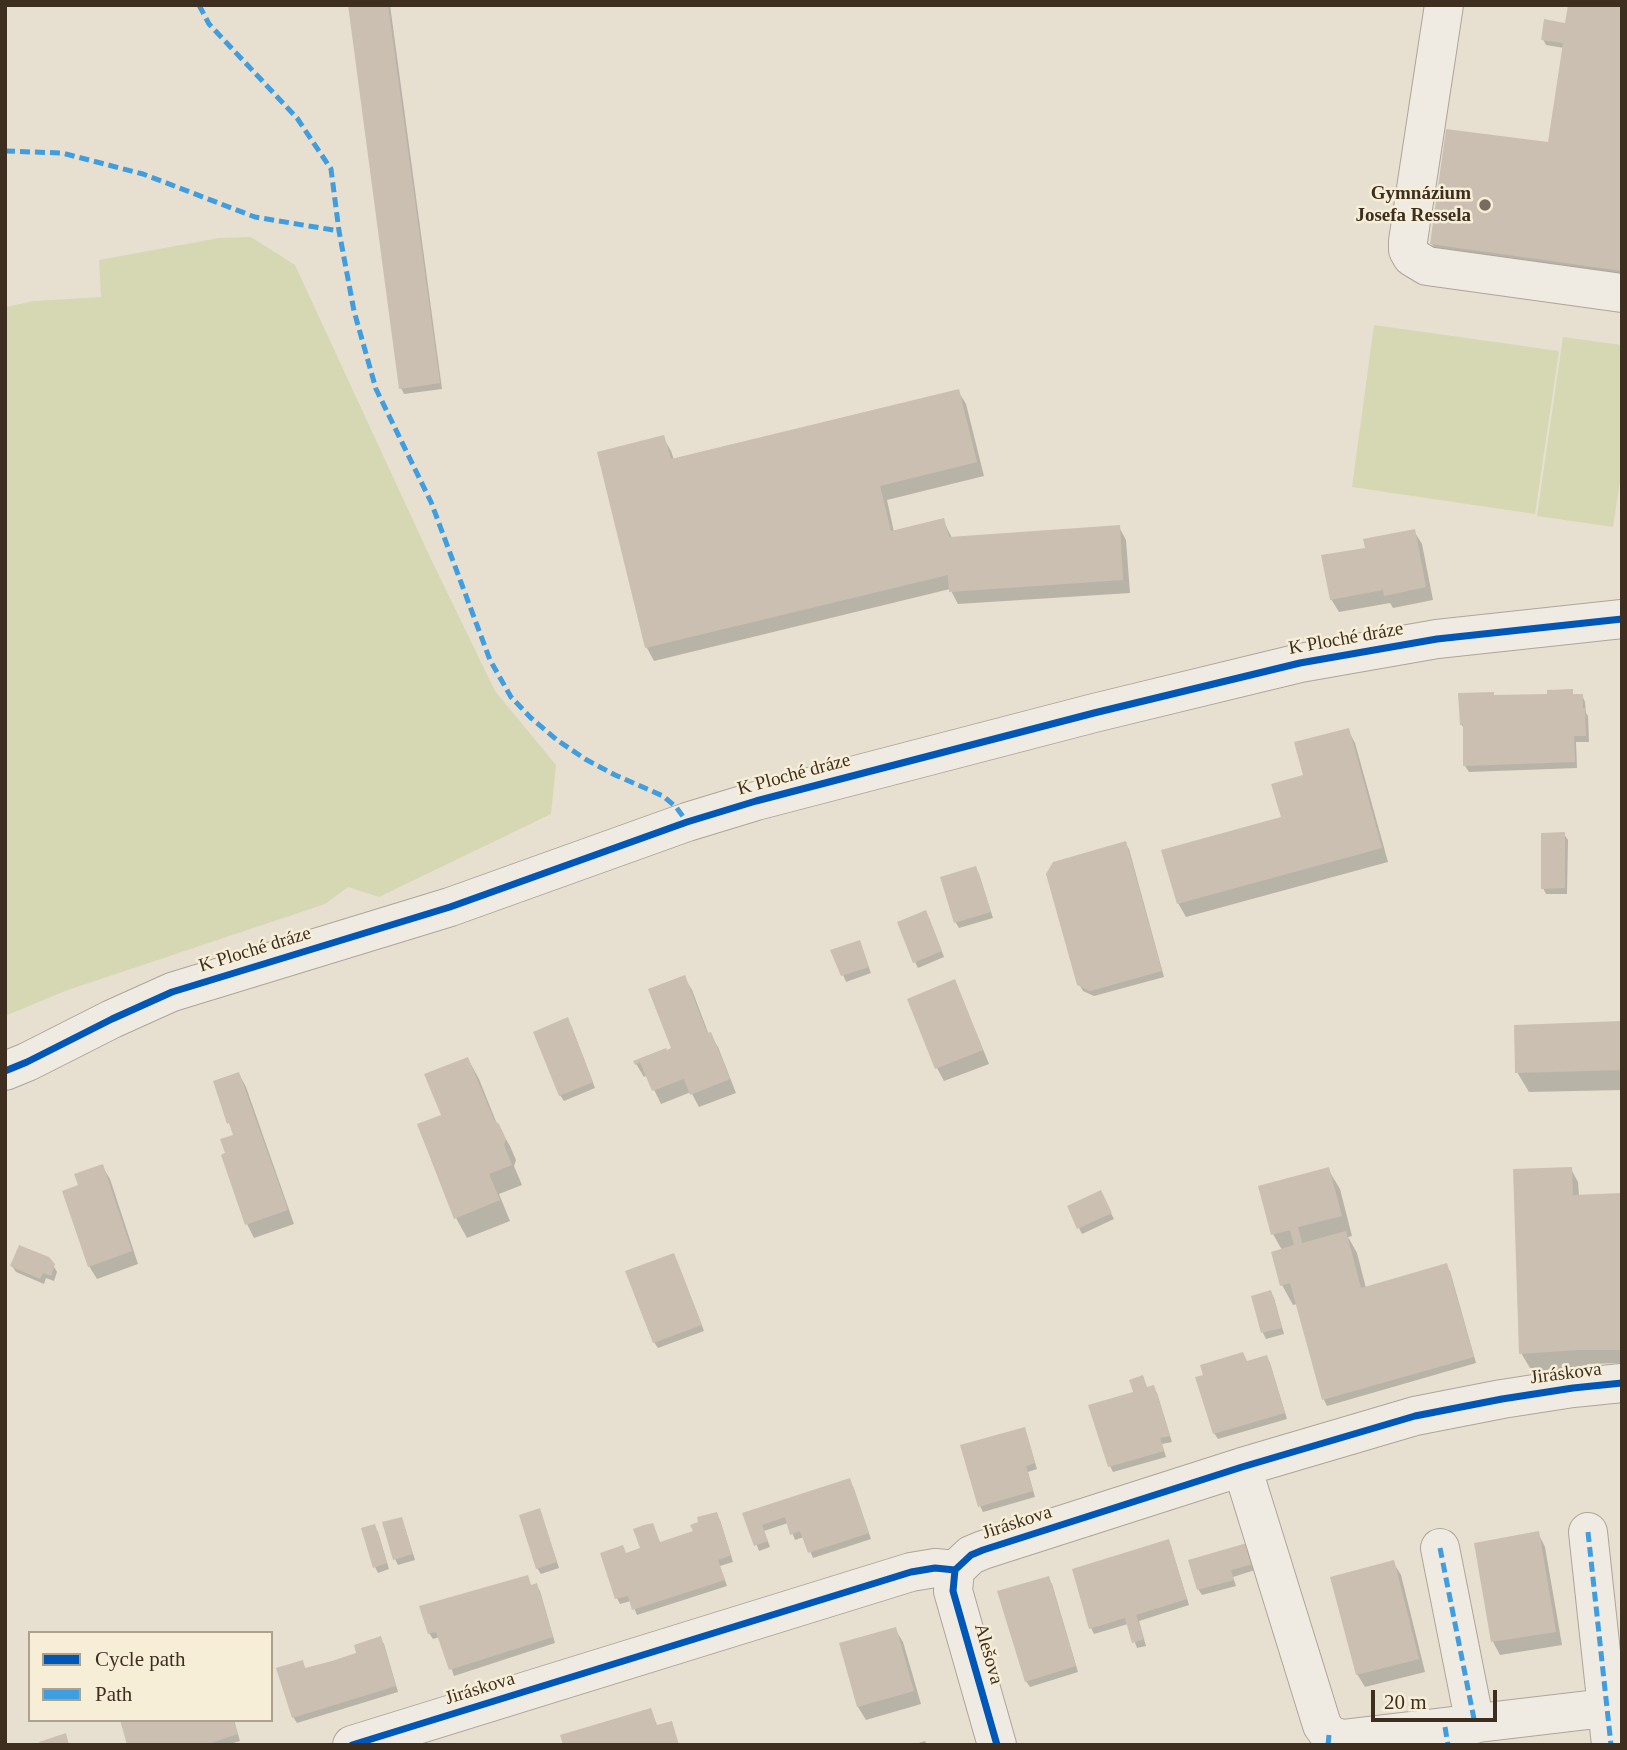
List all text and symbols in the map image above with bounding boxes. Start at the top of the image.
place label: Gymnázium Josefa Ressela [1355,183,1471,227]
marker: Gymnázium Josefa Ressela [1477,197,1493,213]
street label: K Ploché dráze [1287,618,1405,660]
street label: K Ploché dráze [735,749,853,801]
street label: K Ploché dráze [196,922,314,978]
street label: Jiráskova [1529,1358,1603,1390]
street label: Jiráskova [979,1501,1055,1545]
street label: Alešova [968,1621,1008,1687]
legend [28,1631,273,1722]
text: Cycle path [95,1647,185,1671]
street label: Jiráskova [442,1668,518,1710]
scale bar [1375,1676,1501,1720]
text: Path [95,1682,132,1706]
text: 20 m [1384,1690,1427,1714]

